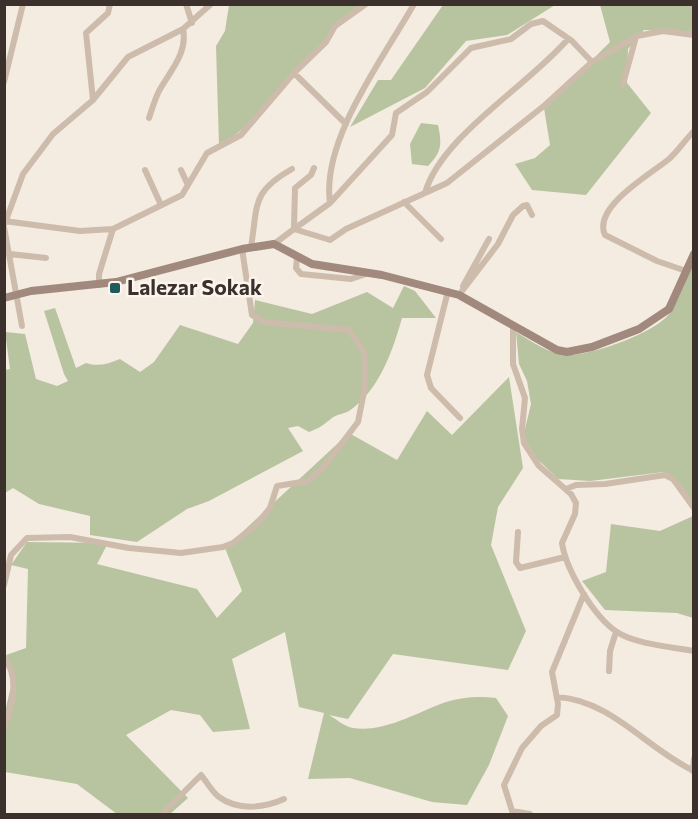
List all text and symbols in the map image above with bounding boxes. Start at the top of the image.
place label: Lalezar Sokak [127,274,262,299]
marker: Lalezar Sokak [108,281,122,295]

